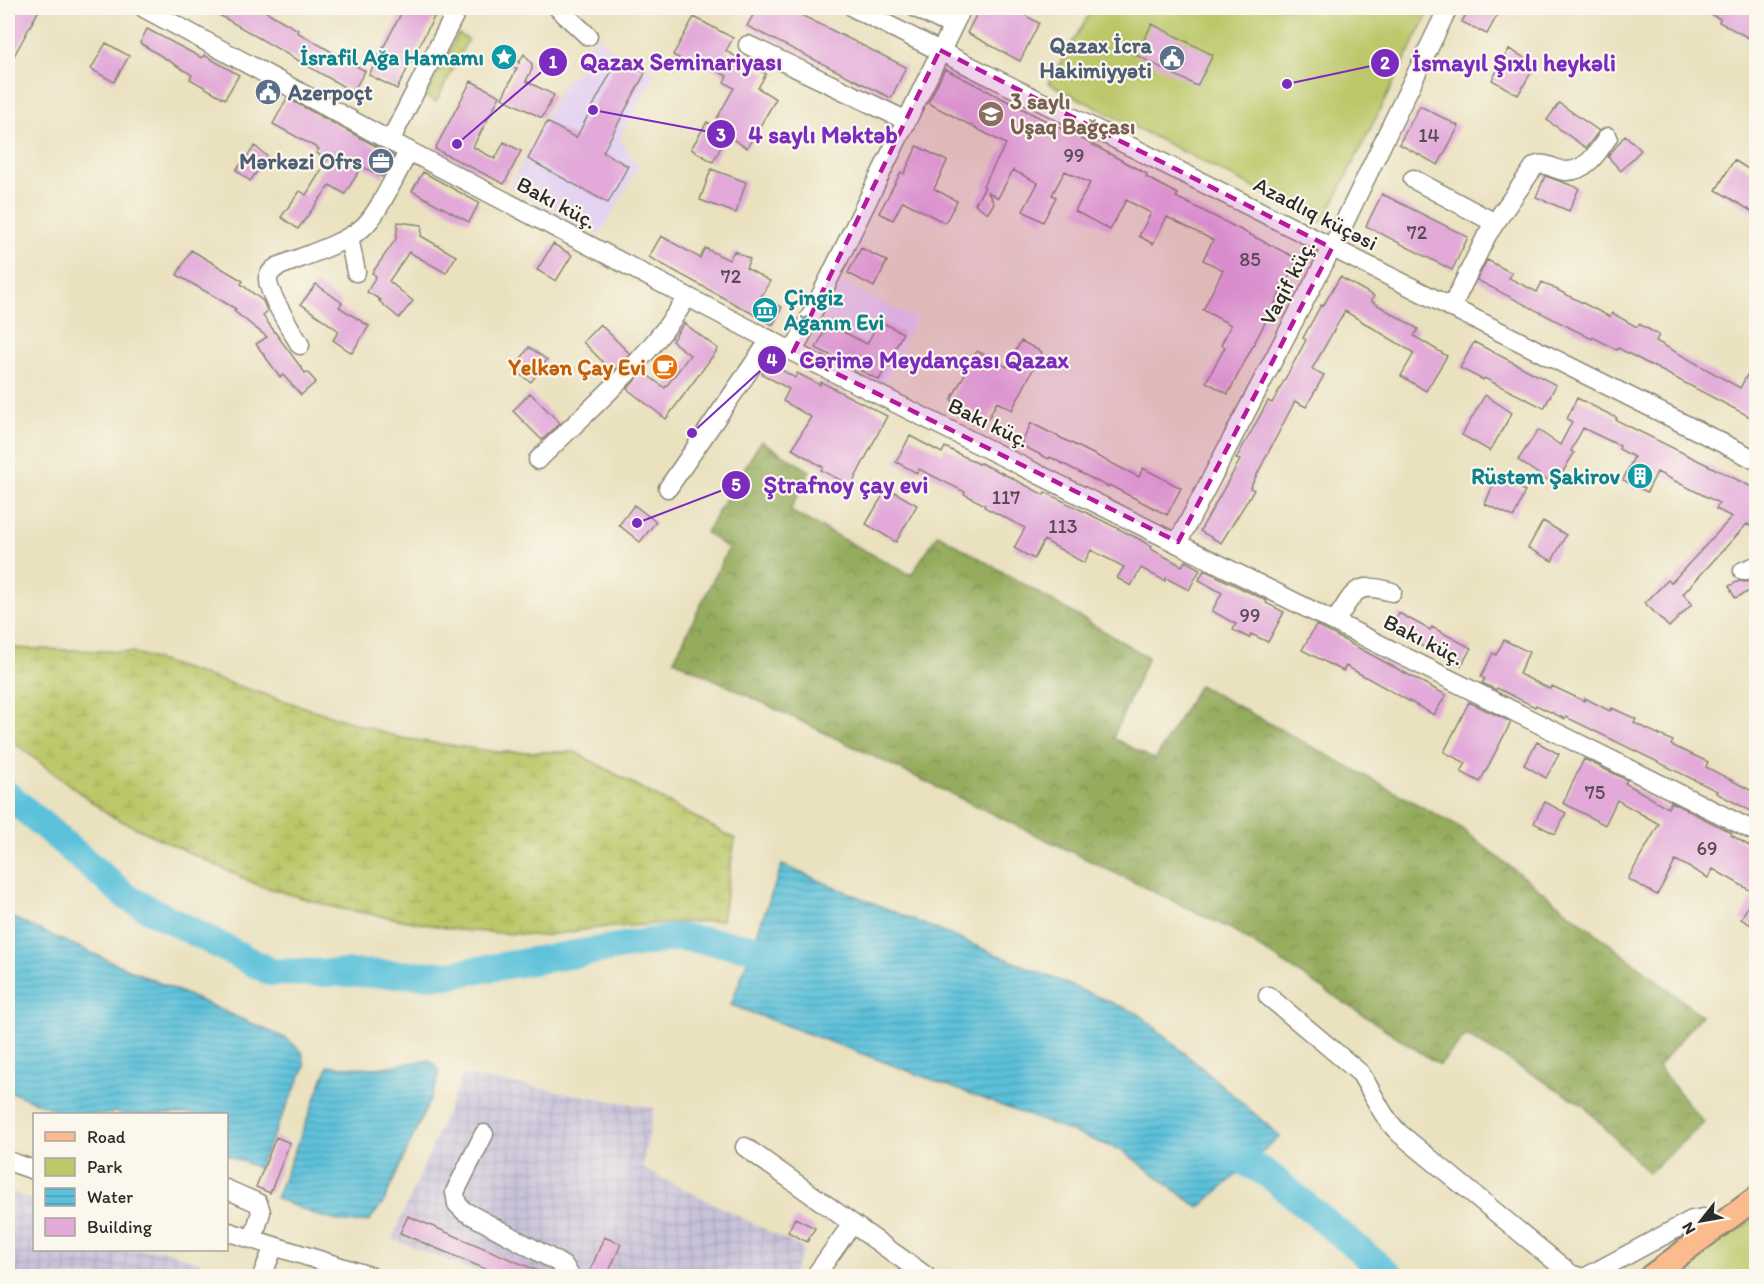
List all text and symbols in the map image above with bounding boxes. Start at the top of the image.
place label: Qazax İcra Hakimiyyəti [1039,32,1153,84]
callout: Qazax Seminariyası [538,41,793,83]
place icon: İsrafil Ağa Hamamı [489,42,519,72]
callout: İsmayıl Şıxlı heykəli [1370,42,1628,84]
public building icon: Qazax İcra Hakimiyyəti [1157,43,1187,73]
place label: İsrafil Ağa Hamamı [300,44,484,71]
text: Qazax Seminariyası [580,47,782,77]
text: İsmayıl Şıxlı heykəli [1412,48,1616,78]
text: 1 [549,51,558,73]
text: 2 [1380,52,1390,74]
public building icon: Azerpoçt [253,77,283,107]
place label: Azerpoçt [287,79,373,106]
place label: 3 saylı Uşaq Bağçası [1010,88,1135,140]
school or university icon: 3 saylı Uşaq Bağçası [976,99,1006,129]
callout: 4 saylı Məktəb [706,113,909,155]
text: 4 saylı Məktəb [748,120,898,150]
house number: 14 [1418,123,1440,147]
text: 3 [716,124,726,146]
house number: 99 [1064,143,1084,167]
office icon: Mərkəzi Ofrs [366,146,396,176]
place label: Mərkəzi Ofrs [239,148,362,175]
street label: Bakı küç. [512,170,601,235]
street label: Azadlıq küçəsi [1249,171,1382,256]
house number: 72 [1407,220,1428,244]
street label: Vaqif küç. [1254,235,1321,330]
house number: 85 [1239,247,1261,271]
house number: 72 [721,264,742,288]
place label: Çingiz Ağanın Evi [783,284,884,336]
museum icon: Çingiz Ağanın Evi [750,295,780,325]
callout: Cərimə Meydançası Qazax [757,339,1081,381]
text: Cərimə Meydançası Qazax [799,345,1070,375]
text: 4 [767,349,778,371]
cafe icon: Yelkən Çay Evi [650,352,680,382]
place label: Yelkən Çay Evi [507,354,646,381]
street label: Bakı küç. [944,391,1034,454]
building icon: Rüstəm Şakirov [1625,461,1655,491]
place label: Rüstəm Şakirov [1471,463,1621,490]
callout: Ştrafnoy çay evi [721,464,940,506]
text: Ştrafnoy çay evi [764,470,928,500]
text: 5 [731,474,741,496]
house number: 117 [992,485,1020,509]
house number: 113 [1048,514,1078,538]
house number: 99 [1240,603,1260,627]
street label: Bakı küç. [1379,608,1469,671]
house number: 75 [1585,780,1605,804]
house number: 69 [1696,836,1718,860]
legend [33,1113,228,1251]
text: Road [87,1126,126,1148]
text: Park [87,1156,122,1178]
text: Water [87,1186,133,1208]
north arrow [1671,1191,1731,1251]
text: Building [87,1216,153,1238]
text: N [1678,1219,1699,1238]

